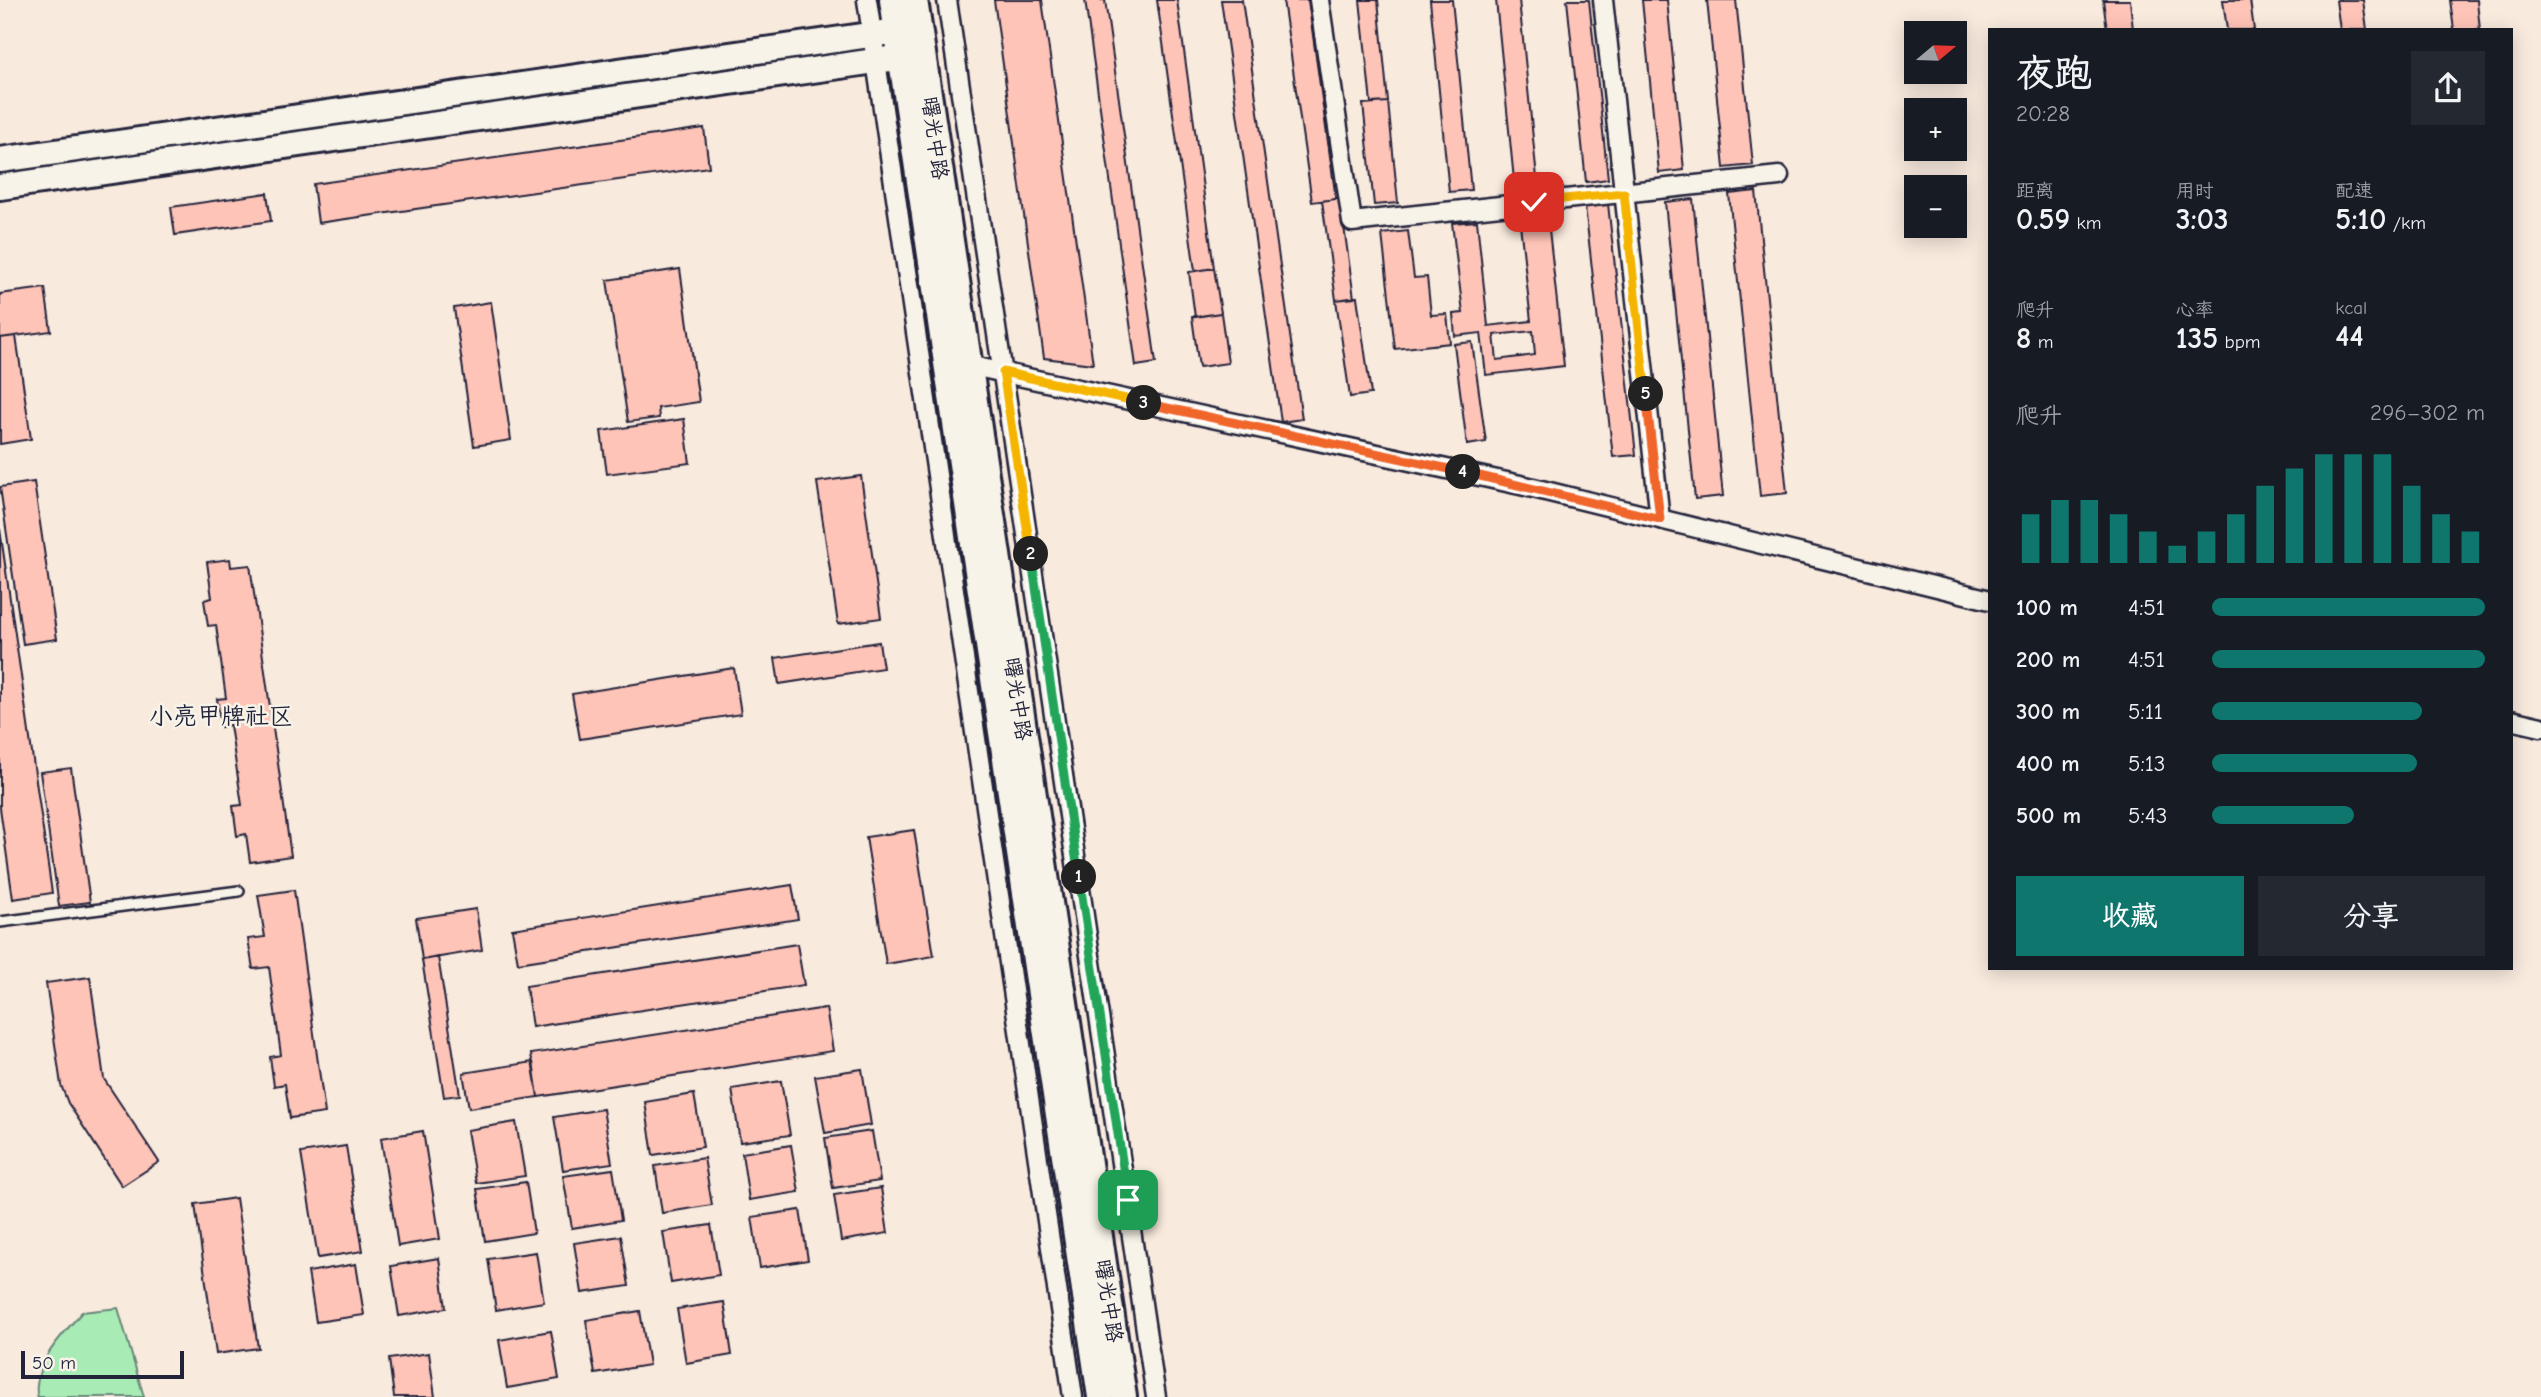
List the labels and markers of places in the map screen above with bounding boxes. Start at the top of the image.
pin [1504,172,1564,232]
pin: 5 [1628,376,1664,412]
pin: 3 [1126,386,1162,420]
pin: 4 [1446,454,1480,490]
pin: 2 [1014,536,1048,572]
pin: 1 [1062,860,1096,894]
pin [1098,1170,1158,1230]

